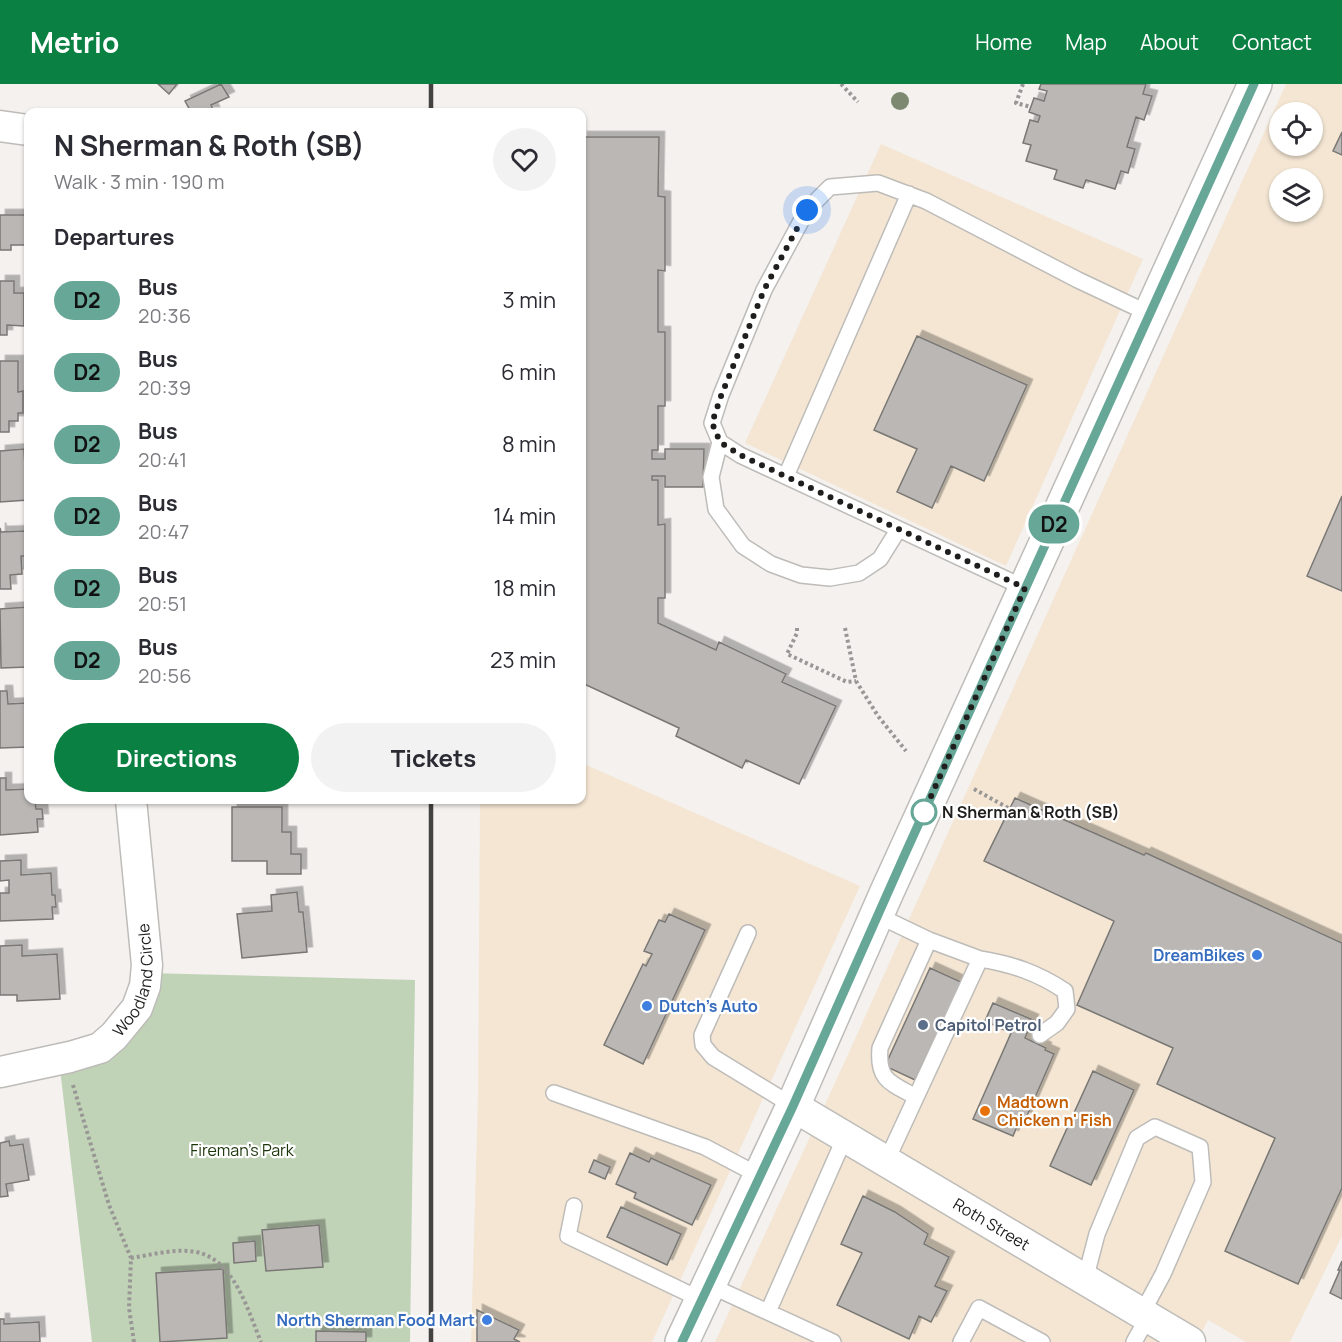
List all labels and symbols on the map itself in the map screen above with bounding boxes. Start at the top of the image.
your location [792,195,822,225]
line badge: D2 [1027,504,1081,544]
marker: N Sherman & Roth (SB) [911,799,937,825]
place label: N Sherman & Roth (SB) [942,801,1119,823]
street label: Woodland Circle [107,922,158,1041]
place label: DreamBikes [1153,944,1245,966]
marker: DreamBikes [1250,948,1264,962]
place label: Dutch's Auto [659,995,758,1017]
marker: Dutch's Auto [640,999,654,1013]
place label: Capitol Petrol [935,1014,1042,1036]
marker: Capitol Petrol [916,1018,930,1032]
place label: Madtown Chicken n' Fish [997,1091,1112,1131]
marker: Madtown Chicken n' Fish [978,1104,992,1118]
park label: Fireman's Park [190,1139,295,1161]
street label: Roth Street [949,1193,1034,1255]
place label: North Sherman Food Mart [277,1309,475,1331]
marker: North Sherman Food Mart [480,1313,494,1327]

